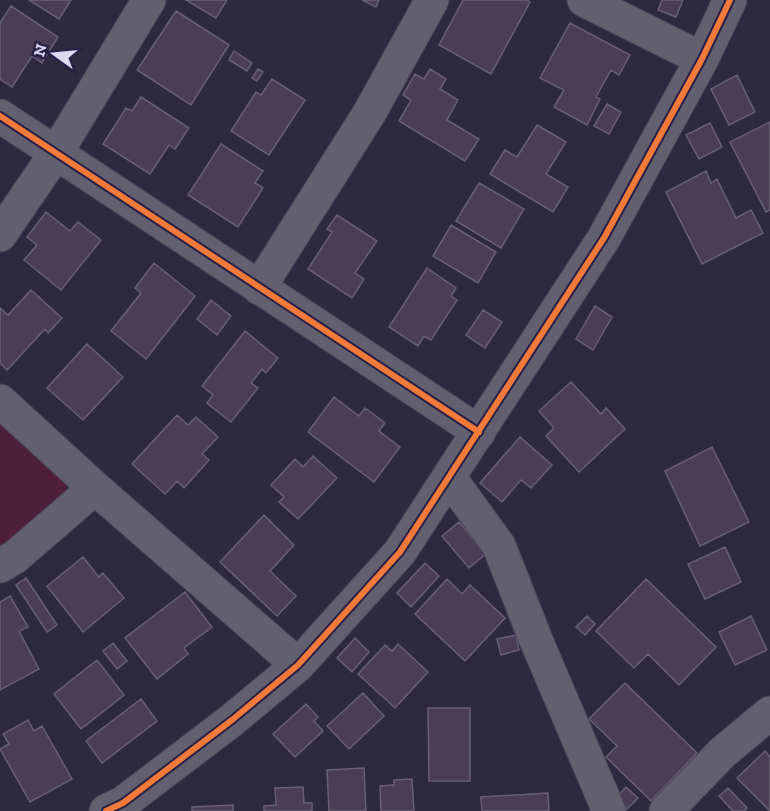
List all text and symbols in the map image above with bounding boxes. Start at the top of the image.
north arrow [24,24,84,84]
text: N [29,42,51,59]

